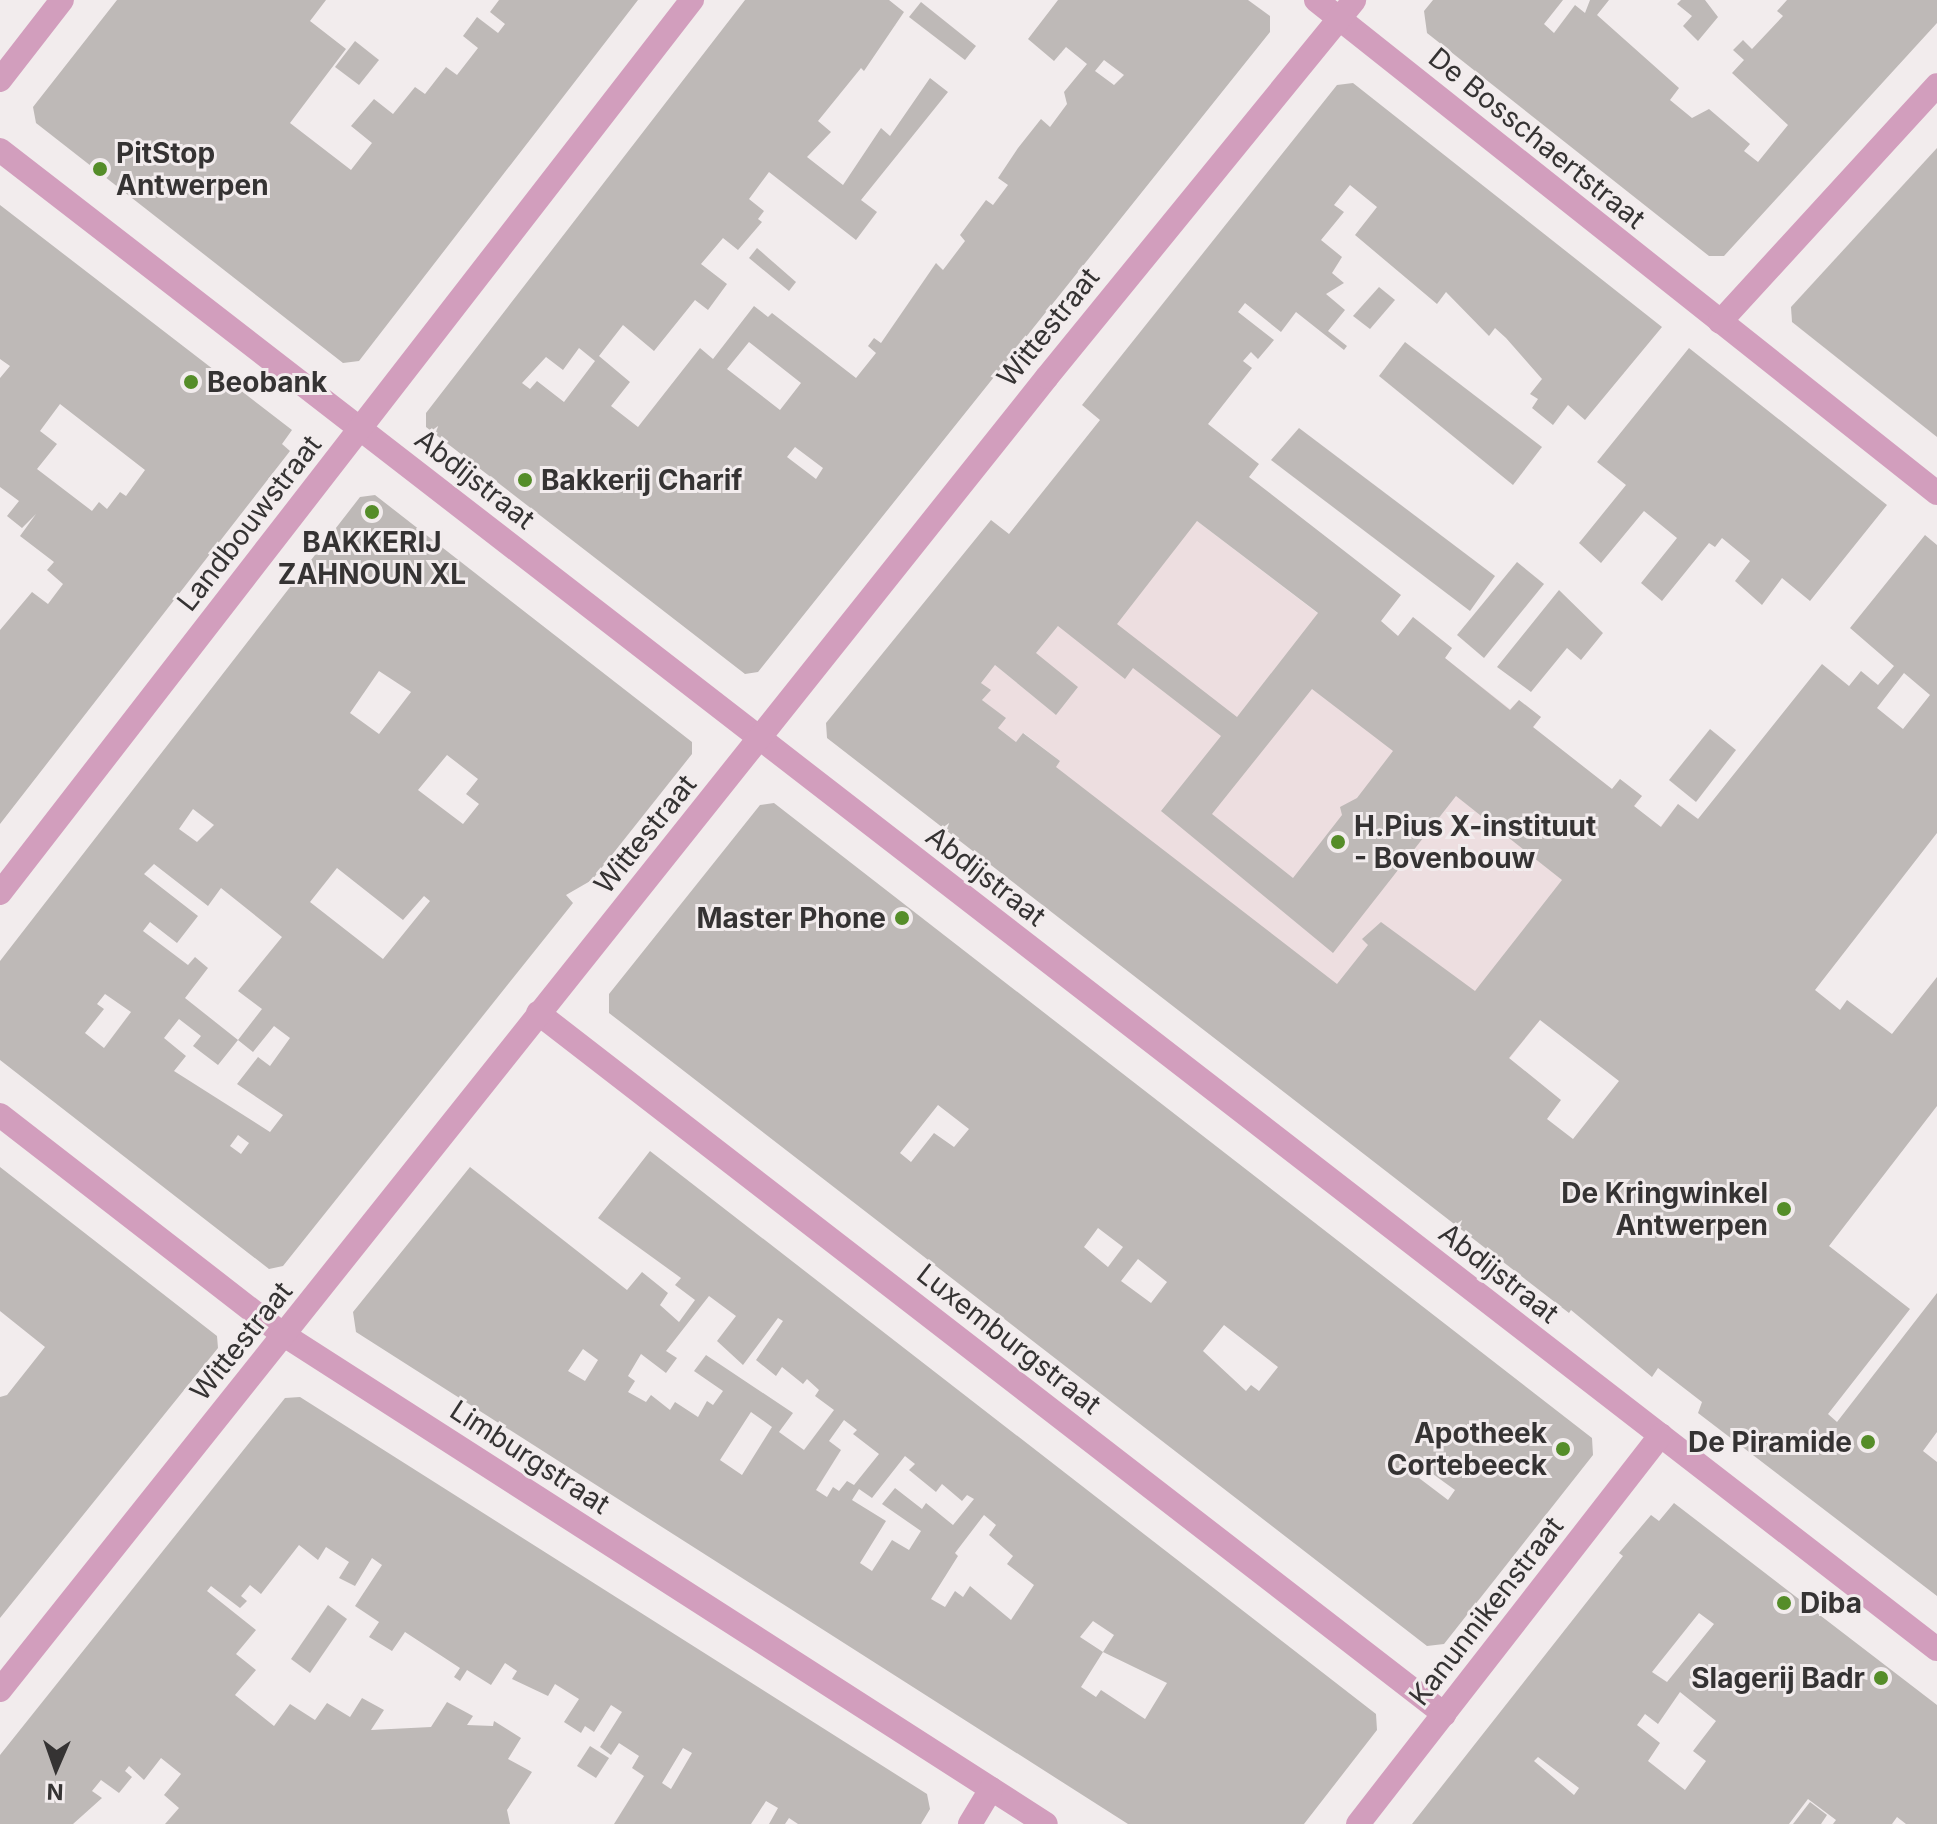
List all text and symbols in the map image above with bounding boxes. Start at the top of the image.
street label: De Bosschaertstraat [1422,40,1652,236]
place label: PitStop Antwerpen [116,136,269,202]
marker: PitStop Antwerpen [91,160,109,178]
street label: Wittestraat [990,261,1106,393]
place label: Beobank [207,365,327,399]
marker: Beobank [182,373,200,391]
street label: Abdijstraat [409,422,541,536]
street label: Landbouwstraat [170,428,328,618]
place label: Bakkerij Charif [541,463,742,497]
marker: Bakkerij Charif [516,471,534,489]
marker: BAKKERIJ ZAHNOUN XL [363,503,381,521]
place label: BAKKERIJ ZAHNOUN XL [278,525,466,591]
street label: Wittestraat [587,768,703,900]
place label: H.Pius X-instituut - Bovenbouw [1354,809,1596,875]
street label: Abdijstraat [920,819,1052,933]
marker: H.Pius X-instituut - Bovenbouw [1329,833,1347,851]
place label: Master Phone [696,901,886,935]
marker: Master Phone [893,909,911,927]
place label: De Kringwinkel Antwerpen [1561,1176,1768,1242]
marker: De Kringwinkel Antwerpen [1775,1200,1793,1218]
street label: Abdijstraat [1433,1216,1565,1330]
street label: Luxemburgstraat [910,1257,1108,1421]
street label: Wittestraat [183,1275,299,1407]
street label: Limburgstraat [444,1393,616,1521]
place label: Apotheek Cortebeeck [1387,1416,1547,1482]
place label: De Piramide [1688,1425,1852,1459]
marker: De Piramide [1859,1433,1877,1451]
marker: Apotheek Cortebeeck [1554,1440,1572,1458]
street label: Kanunnikenstraat [1402,1510,1570,1712]
place label: Diba [1800,1586,1862,1620]
marker: Diba [1775,1594,1793,1612]
place label: Slagerij Badr [1691,1661,1865,1695]
marker: Slagerij Badr [1872,1669,1890,1687]
north arrow [16,1728,96,1808]
text: N [46,1779,64,1805]

